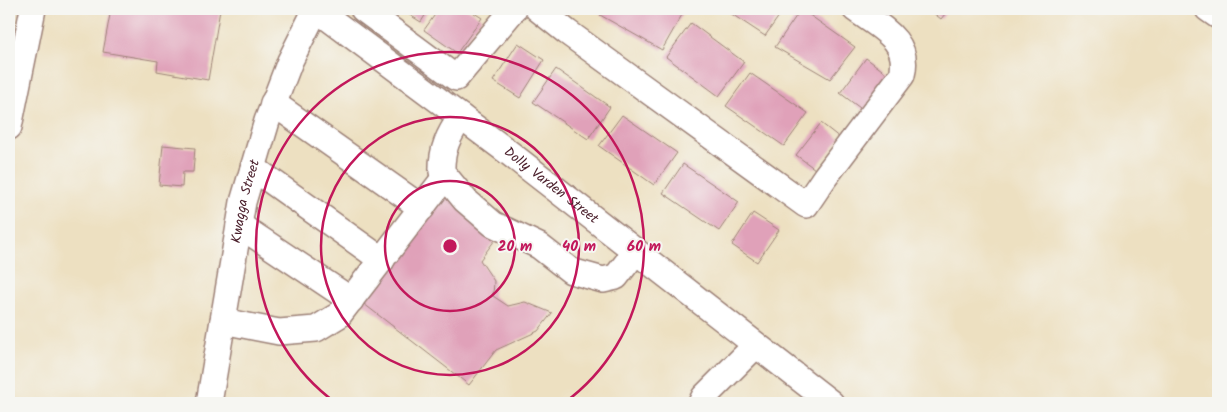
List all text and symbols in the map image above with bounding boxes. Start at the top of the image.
street label: Dolly Varden Street [499,142,604,230]
street label: Kwagga Street [225,156,266,245]
text: 20 m [498,235,532,259]
text: 40 m [562,235,596,259]
text: 60 m [627,235,661,259]
centre of rings [441,237,459,255]

